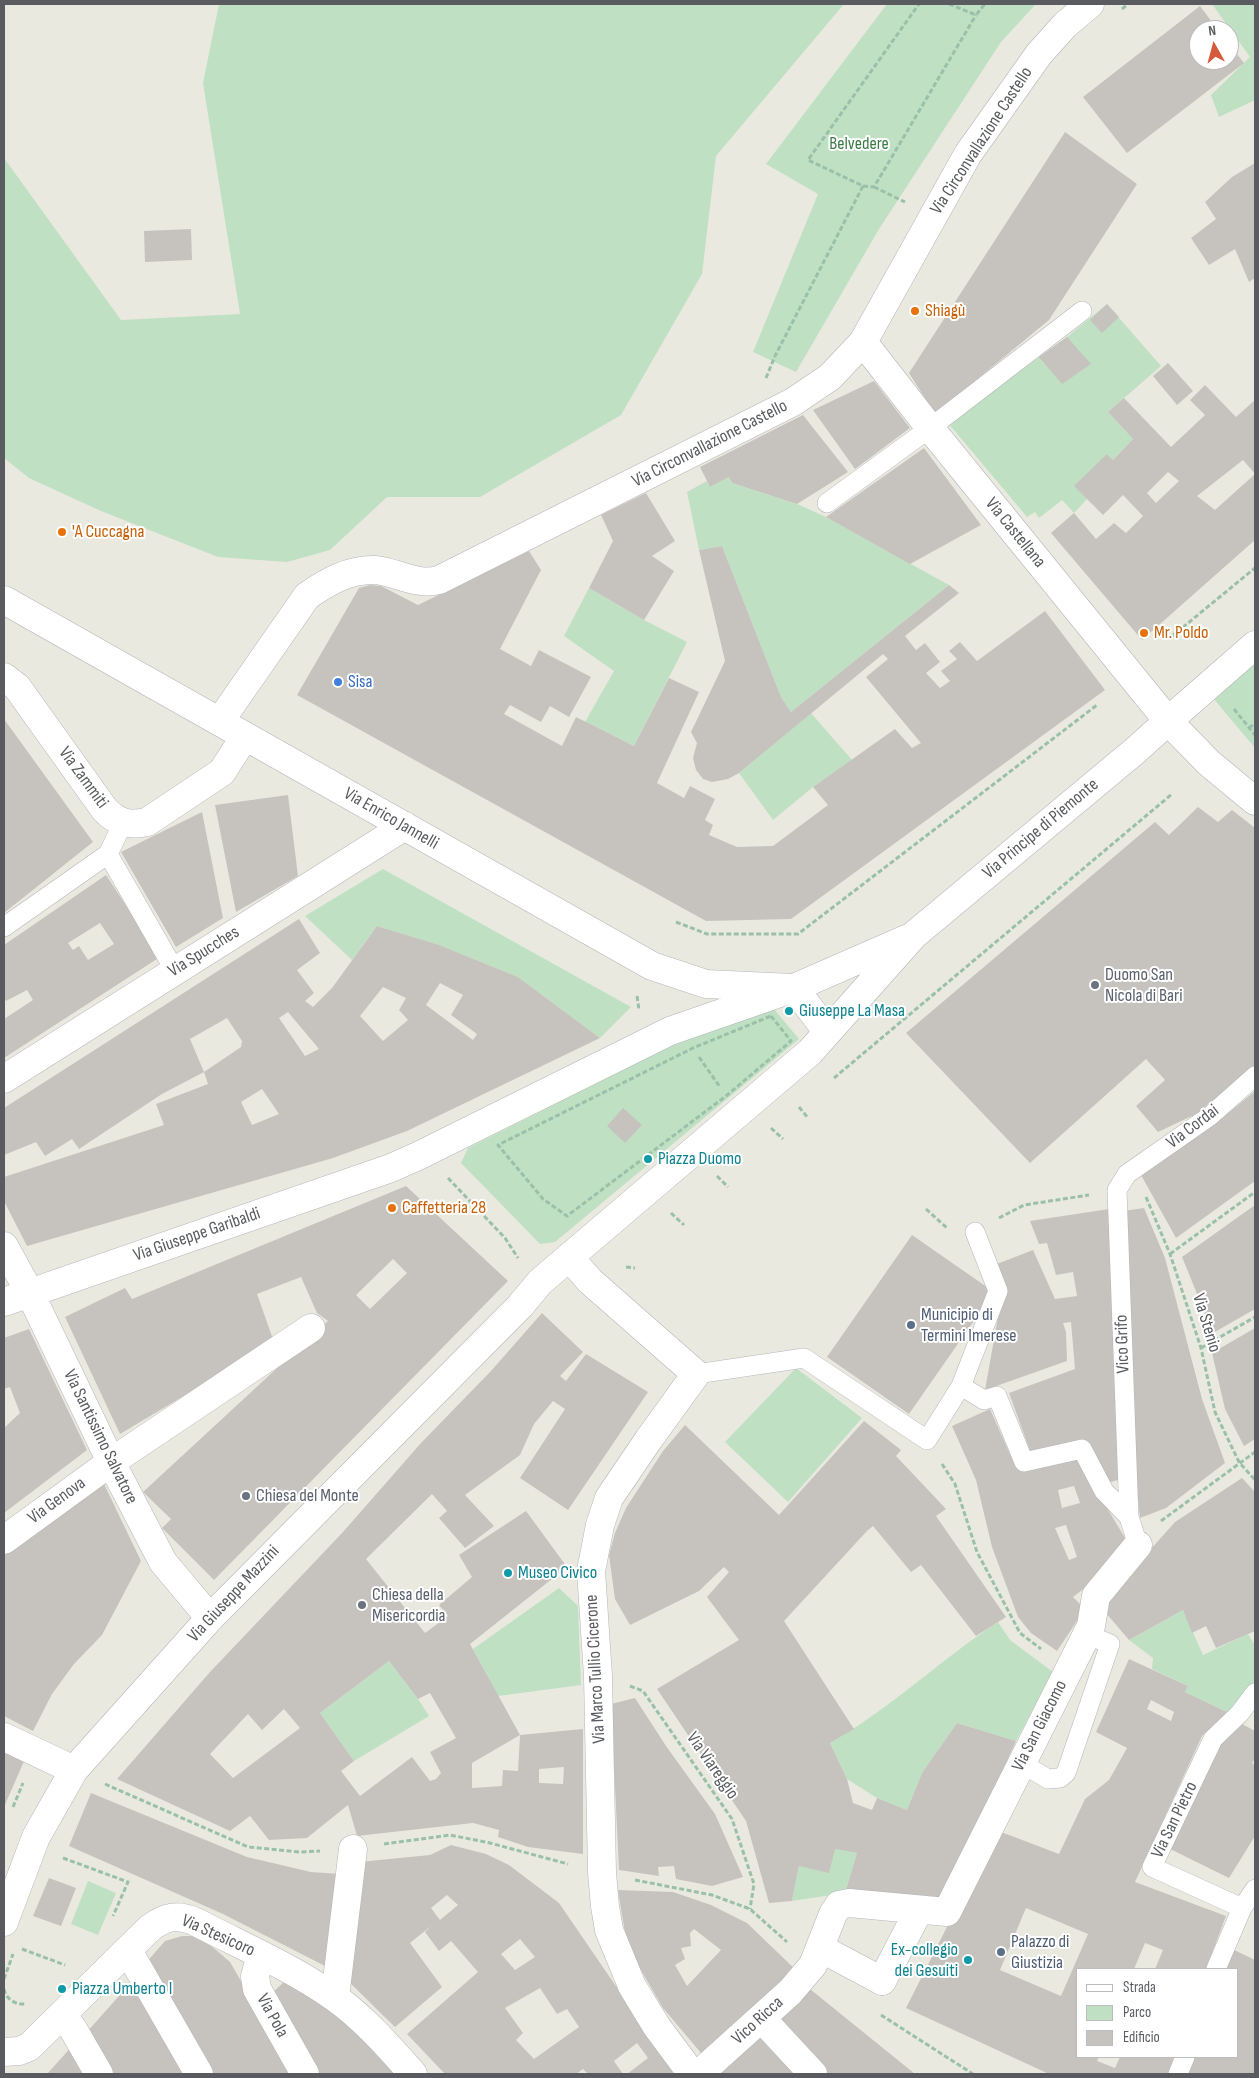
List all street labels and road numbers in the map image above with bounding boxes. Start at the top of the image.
street label: Via Circonvallazione Castello [926,63,1038,219]
street label: Via Circonvallazione Castello [629,395,791,493]
street label: Via Castellana [980,494,1050,572]
street label: Via Zammiti [53,743,113,813]
street label: Via Principe di Piemonte [979,774,1103,884]
street label: Via Enrico Jannelli [340,783,442,855]
street label: Via Spucches [165,922,243,982]
street label: Via Cordai [1163,1100,1223,1154]
street label: Via Giuseppe Garibaldi [131,1203,263,1267]
street label: Via Stenio [1187,1291,1225,1355]
street label: Vico Grifo [1111,1314,1135,1374]
street label: Via Santissimo Salvatore [58,1366,142,1508]
street label: Via Genova [24,1473,90,1529]
street label: Via Giuseppe Mazzini [184,1541,284,1647]
street label: Via Marco Tullio Cicerone [581,1594,611,1744]
street label: Via San Giacomo [1008,1677,1072,1775]
street label: Via Viareggio [681,1728,743,1804]
street label: Via San Pietro [1147,1778,1203,1862]
street label: Via Stesicoro [178,1910,258,1962]
street label: Via Pola [251,1990,293,2042]
street label: Vico Ricca [728,1992,788,2050]

